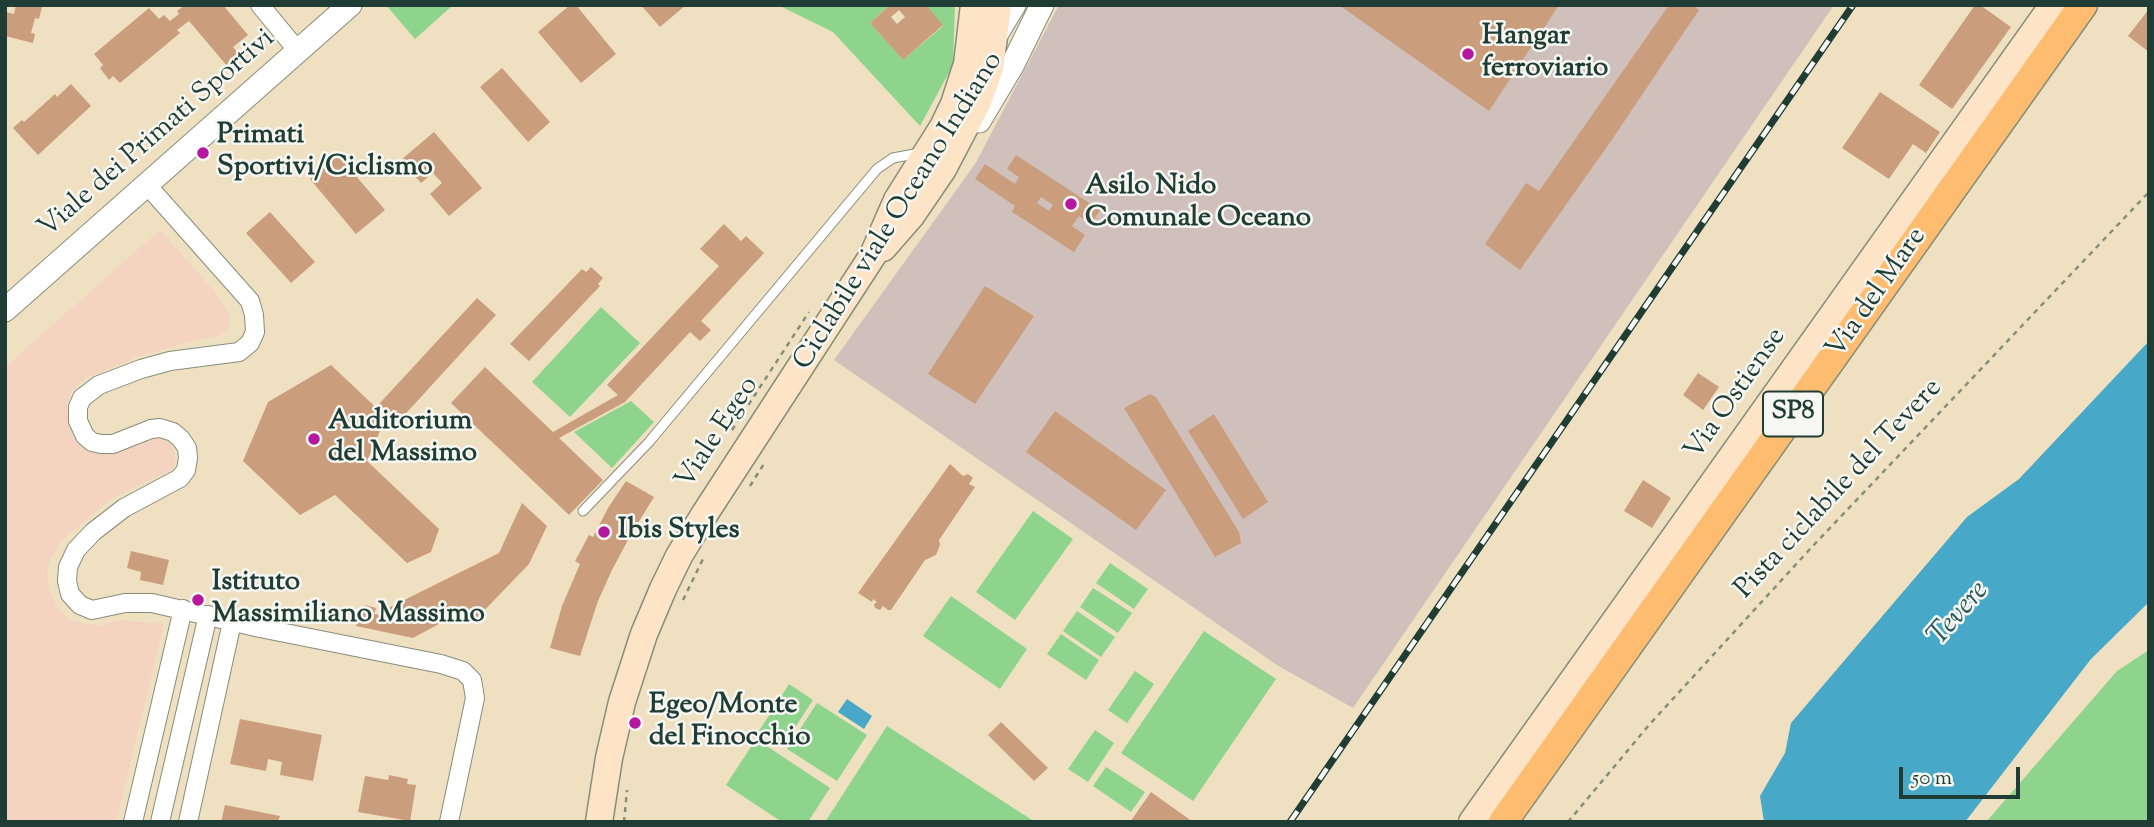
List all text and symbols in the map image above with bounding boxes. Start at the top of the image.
place label: Hangar ferroviario [1482,21,1608,87]
street label: Viale dei Primati Sportivi [33,23,283,247]
marker: Hangar ferroviario [1460,46,1476,62]
street label: Ciclabile viale Oceano Indiano [788,47,1012,377]
place label: Primati Sportivi/Ciclismo [217,120,433,186]
marker: Primati Sportivi/Ciclismo [195,145,211,161]
place label: Asilo Nido Comunale Oceano [1085,171,1311,237]
marker: Asilo Nido Comunale Oceano [1063,196,1079,212]
street label: Via del Mare [1821,222,1935,366]
street label: Via Ostiense [1679,322,1795,468]
street label: Viale Egeo [670,372,768,496]
street label: Pista ciclabile del Tevere [1729,373,1951,607]
road number: SP8 [1763,392,1823,436]
place label: Auditorium del Massimo [328,406,477,472]
marker: Auditorium del Massimo [306,431,322,447]
place label: Ibis Styles [618,515,740,549]
marker: Ibis Styles [596,524,612,540]
place label: Istituto Massimiliano Massimo [212,567,485,633]
water label: Tevere [1922,575,1998,655]
marker: Istituto Massimiliano Massimo [190,592,206,608]
place label: Egeo/Monte del Finocchio [649,690,811,756]
marker: Egeo/Monte del Finocchio [627,715,643,731]
scale bar [1902,754,2023,798]
text: 50 m [1912,764,1952,794]

